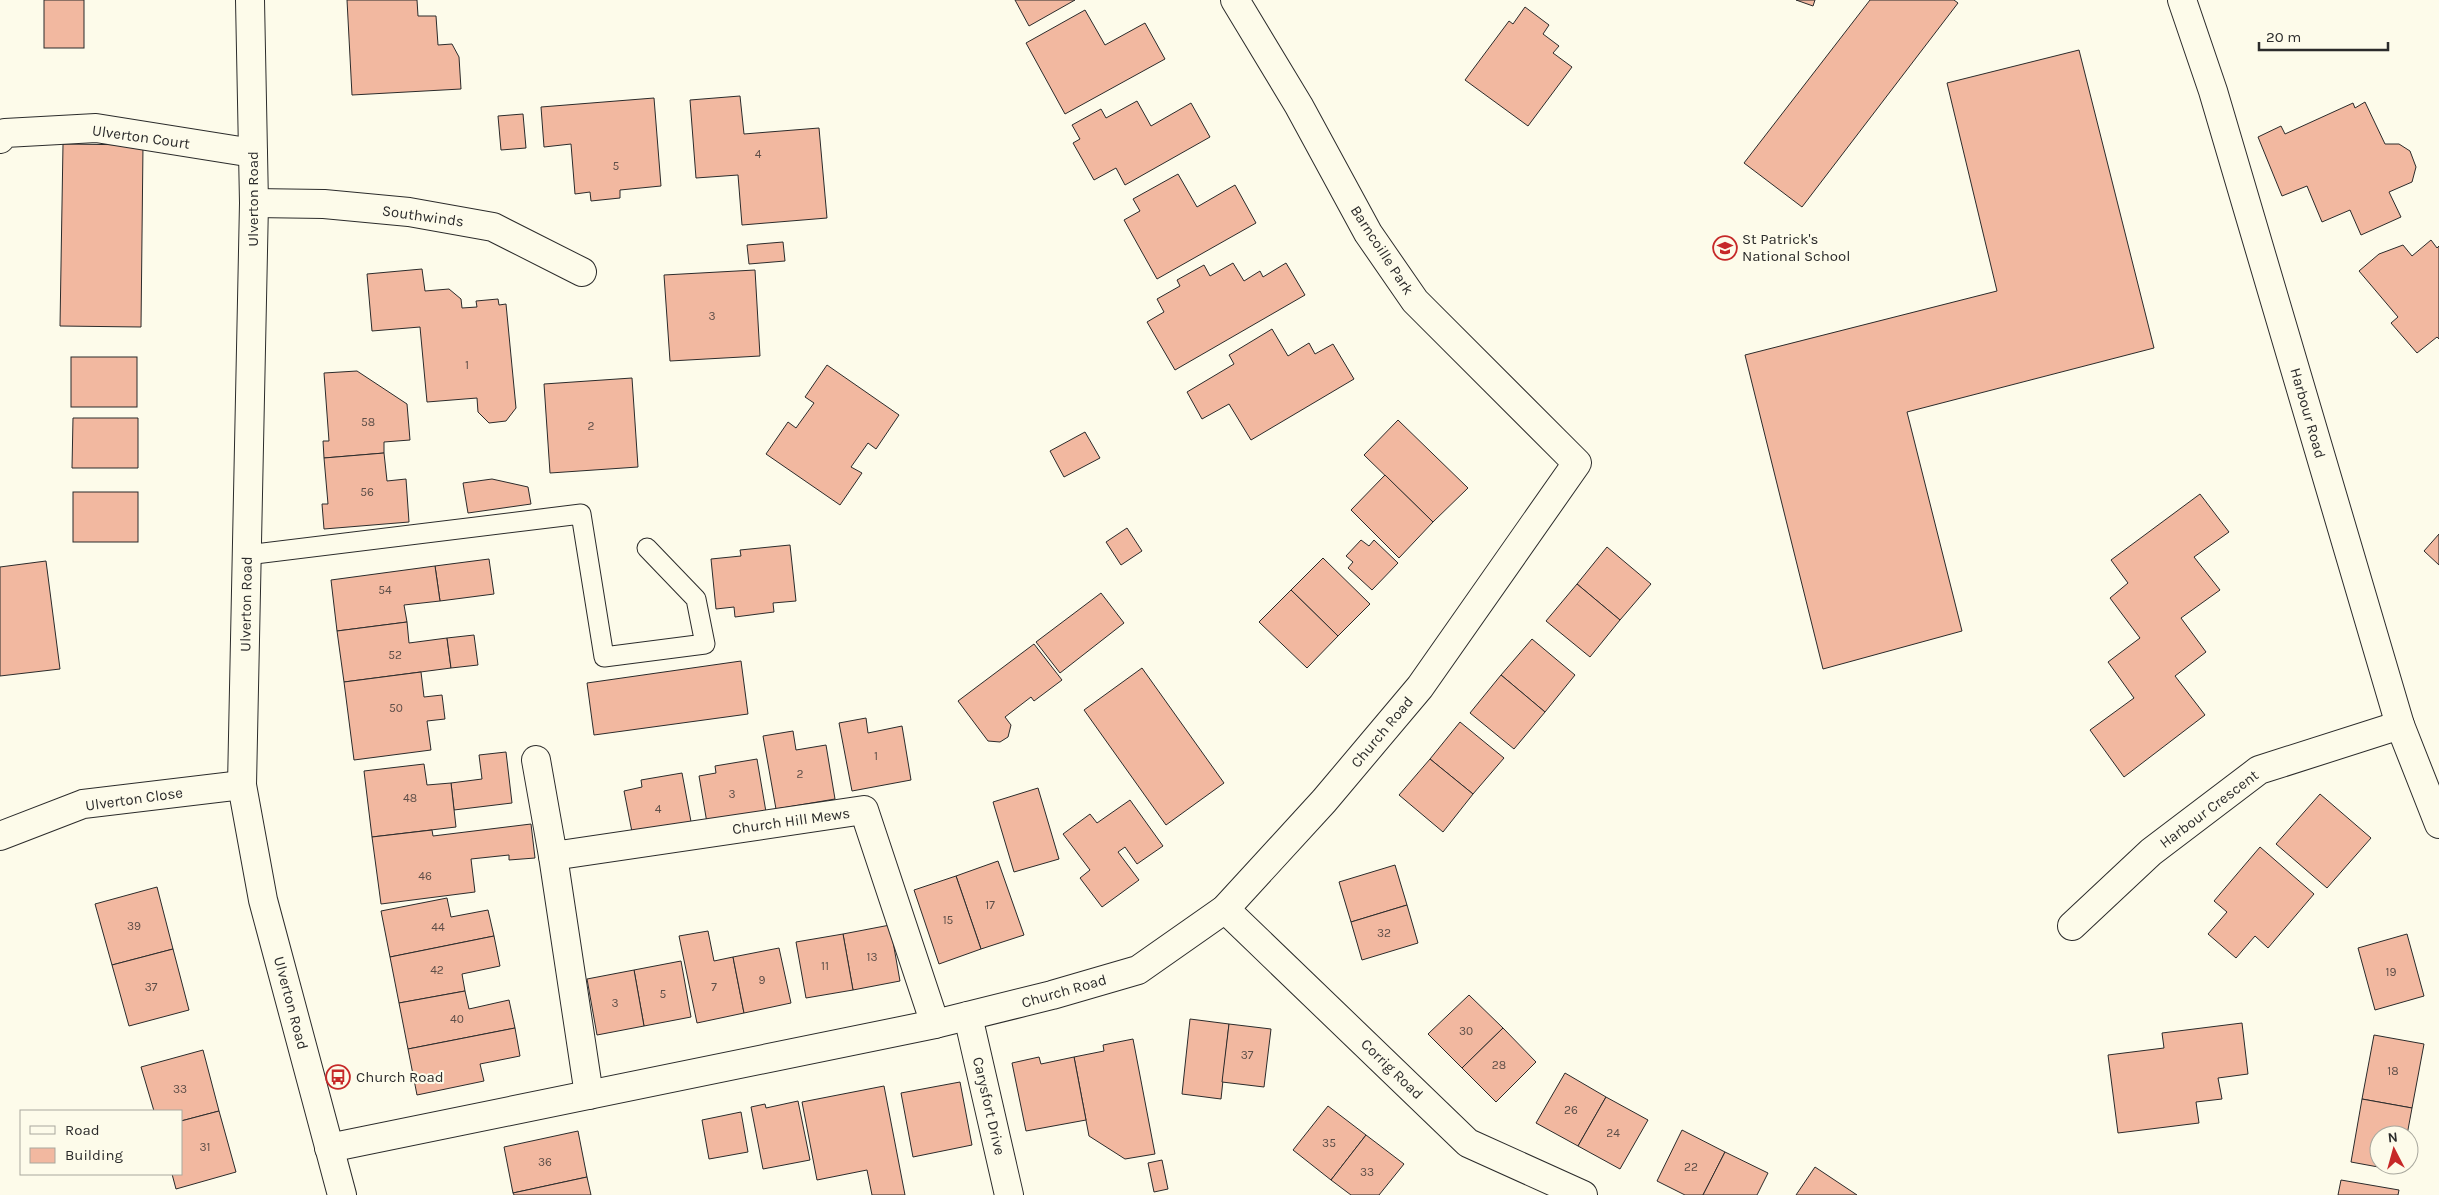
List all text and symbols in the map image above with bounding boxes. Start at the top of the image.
scale bar [2259,20,2388,52]
text: 20 m [2266,28,2301,46]
street label: Ulverton Court [91,121,191,153]
house number: 4 [755,147,762,161]
street label: Ulverton Road [244,151,262,247]
house number: 5 [613,159,620,173]
street label: Southwinds [381,201,465,231]
street label: Barncoille Park [1347,202,1417,298]
place label: St Patrick's National School [1742,230,1850,265]
school or university icon: St Patrick's National School [1712,235,1738,261]
house number: 3 [708,309,716,323]
house number: 1 [465,358,469,372]
street label: Harbour Road [2286,366,2330,460]
house number: 58 [361,415,375,429]
house number: 2 [588,419,595,433]
house number: 56 [360,485,374,499]
street label: Ulverton Road [236,556,256,652]
house number: 54 [378,583,392,597]
house number: 52 [388,648,402,662]
street label: Church Road [1347,693,1417,771]
house number: 50 [389,701,403,715]
house number: 1 [874,749,878,763]
street label: Harbour Crescent [2156,766,2262,852]
house number: 2 [797,767,804,781]
street label: Ulverton Close [84,783,184,815]
house number: 3 [728,787,736,801]
house number: 48 [403,791,417,805]
house number: 4 [655,802,662,816]
street label: Church Hill Mews [731,804,851,838]
house number: 46 [418,869,432,883]
house number: 17 [985,898,995,912]
house number: 15 [943,913,954,927]
house number: 39 [127,919,141,933]
house number: 44 [431,920,445,934]
house number: 32 [1377,926,1391,940]
house number: 13 [866,950,878,964]
street label: Ulverton Road [270,954,312,1052]
house number: 11 [821,959,829,973]
house number: 42 [430,963,444,977]
house number: 19 [2386,965,2396,979]
street label: Church Road [1019,970,1109,1012]
house number: 9 [759,973,766,987]
house number: 37 [145,980,158,994]
house number: 7 [711,980,717,994]
house number: 5 [660,987,667,1001]
house number: 3 [611,996,619,1010]
house number: 40 [450,1012,464,1026]
house number: 30 [1459,1024,1473,1038]
street label: Corrig Road [1357,1035,1427,1103]
house number: 37 [1241,1048,1254,1062]
street label: Carysfort Drive [969,1055,1009,1157]
house number: 28 [1492,1058,1506,1072]
bus stop icon: Church Road [325,1064,351,1090]
house number: 18 [2387,1064,2399,1078]
place label: Church Road [356,1068,444,1086]
house number: 33 [173,1082,187,1096]
house number: 26 [1564,1103,1578,1117]
legend [20,1110,182,1175]
text: Road [65,1121,100,1139]
north arrow [2369,1125,2419,1175]
house number: 24 [1606,1126,1620,1140]
text: N [2387,1129,2399,1147]
house number: 35 [1322,1136,1336,1150]
house number: 31 [199,1140,211,1154]
text: Building [65,1146,123,1164]
house number: 36 [538,1155,552,1169]
house number: 22 [1684,1160,1698,1174]
house number: 33 [1360,1165,1374,1179]

